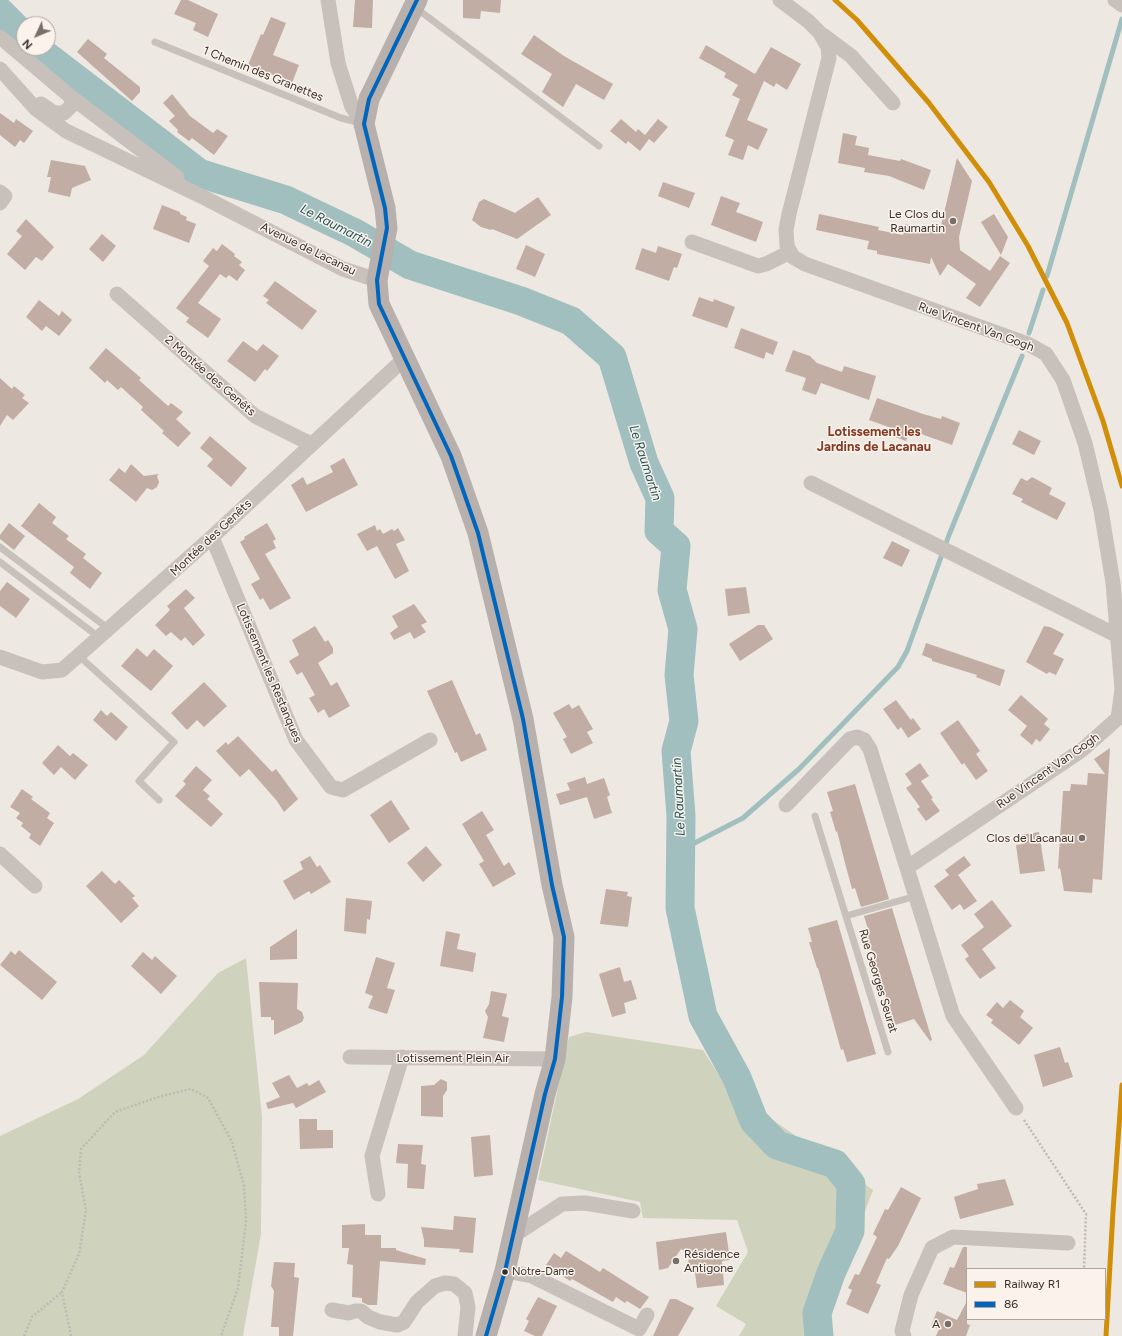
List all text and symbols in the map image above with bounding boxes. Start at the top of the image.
north arrow [16,16,56,56]
text: N [20,36,35,52]
street label: 1 Chemin des Granettes [201,43,325,105]
water label: Le Raumartin [297,201,375,251]
place label: Le Clos du Raumartin [889,207,945,235]
marker: Le Clos du Raumartin [948,216,958,226]
street label: Avenue de Lacanau [258,220,358,278]
street label: Rue Vincent Van Gogh [916,299,1036,355]
street label: 2 Montée des Genêts [162,333,258,419]
water label: Le Raumartin [625,423,665,503]
district label: Lotissement les Jardins de Lacanau [817,424,931,455]
street label: Montée des Genêts [167,497,255,579]
street label: Lotissement les Restanques [233,601,305,745]
street label: Rue Vincent Van Gogh [994,730,1102,812]
water label: Le Raumartin [669,757,689,837]
place label: Clos de Lacanau [986,831,1074,845]
marker: Clos de Lacanau [1077,833,1087,843]
street label: Rue Georges Seurat [855,927,901,1035]
street label: Lotissement Plein Air [397,1051,509,1065]
place label: Résidence Antigone [684,1247,740,1275]
marker: Résidence Antigone [671,1256,681,1266]
place label: Notre-Dame [512,1265,574,1279]
marker: Notre-Dame [500,1267,510,1277]
legend [966,1268,1106,1320]
text: Railway R1 [1004,1277,1060,1291]
text: 86 [1004,1297,1018,1311]
place label: A [932,1317,940,1331]
marker: A [943,1319,953,1329]

